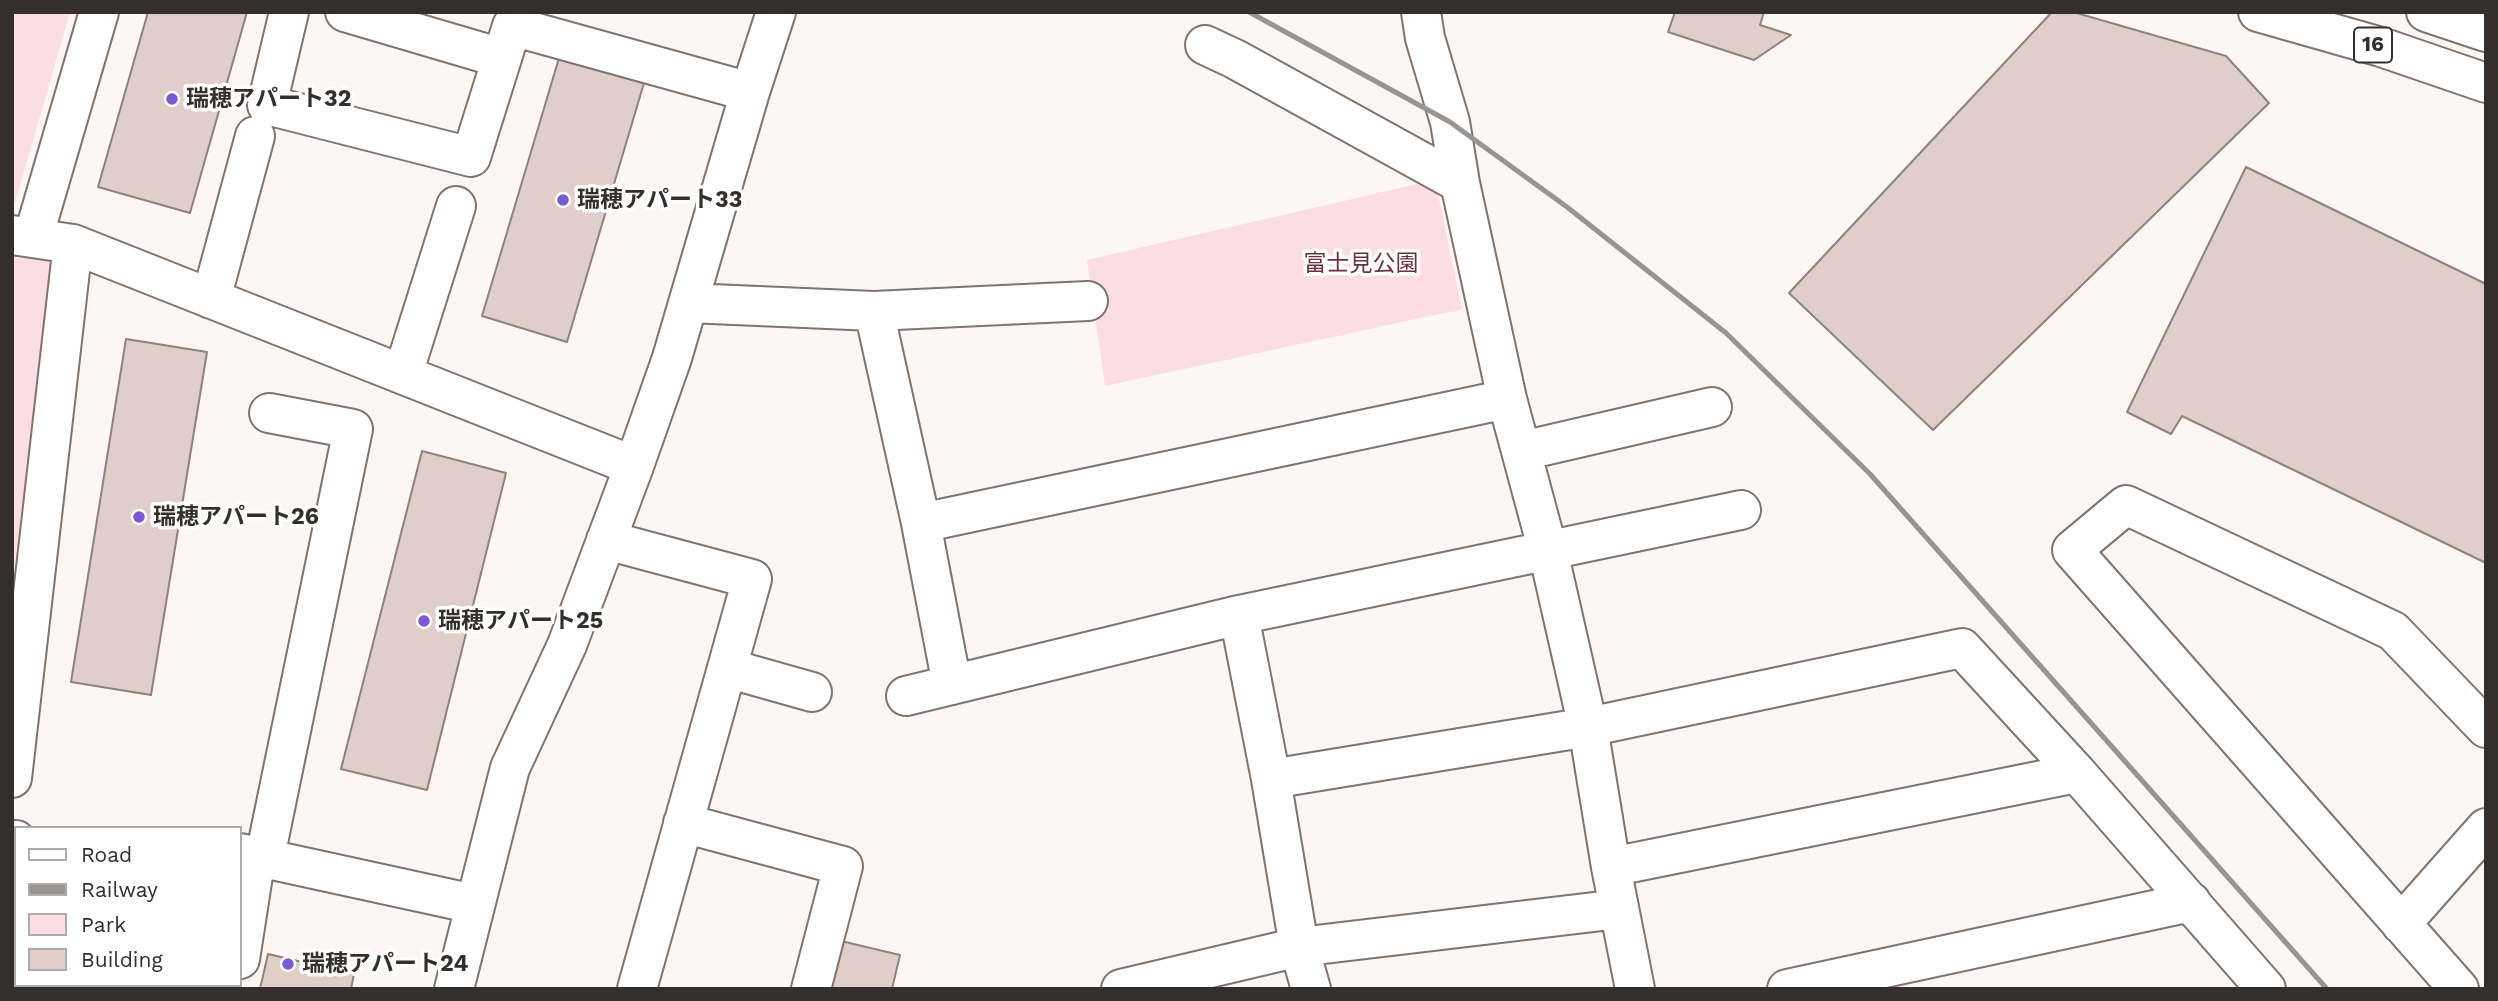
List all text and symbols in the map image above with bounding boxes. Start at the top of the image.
road number: 16 [2354,28,2392,62]
place label: 瑞穂アパート32 [186,85,351,113]
marker: 瑞穂アパート32 [164,91,180,107]
place label: 瑞穂アパート33 [577,186,742,214]
marker: 瑞穂アパート33 [555,192,571,208]
park label: 富士見公園 [1304,250,1418,278]
place label: 瑞穂アパート26 [153,503,319,531]
marker: 瑞穂アパート26 [131,509,147,525]
place label: 瑞穂アパート25 [438,607,603,635]
marker: 瑞穂アパート25 [416,613,432,629]
legend [14,826,242,987]
text: Road [81,842,132,867]
text: Railway [81,877,158,902]
text: Park [81,912,126,937]
text: Building [81,947,163,972]
place label: 瑞穂アパート24 [302,950,468,978]
marker: 瑞穂アパート24 [280,956,296,972]

